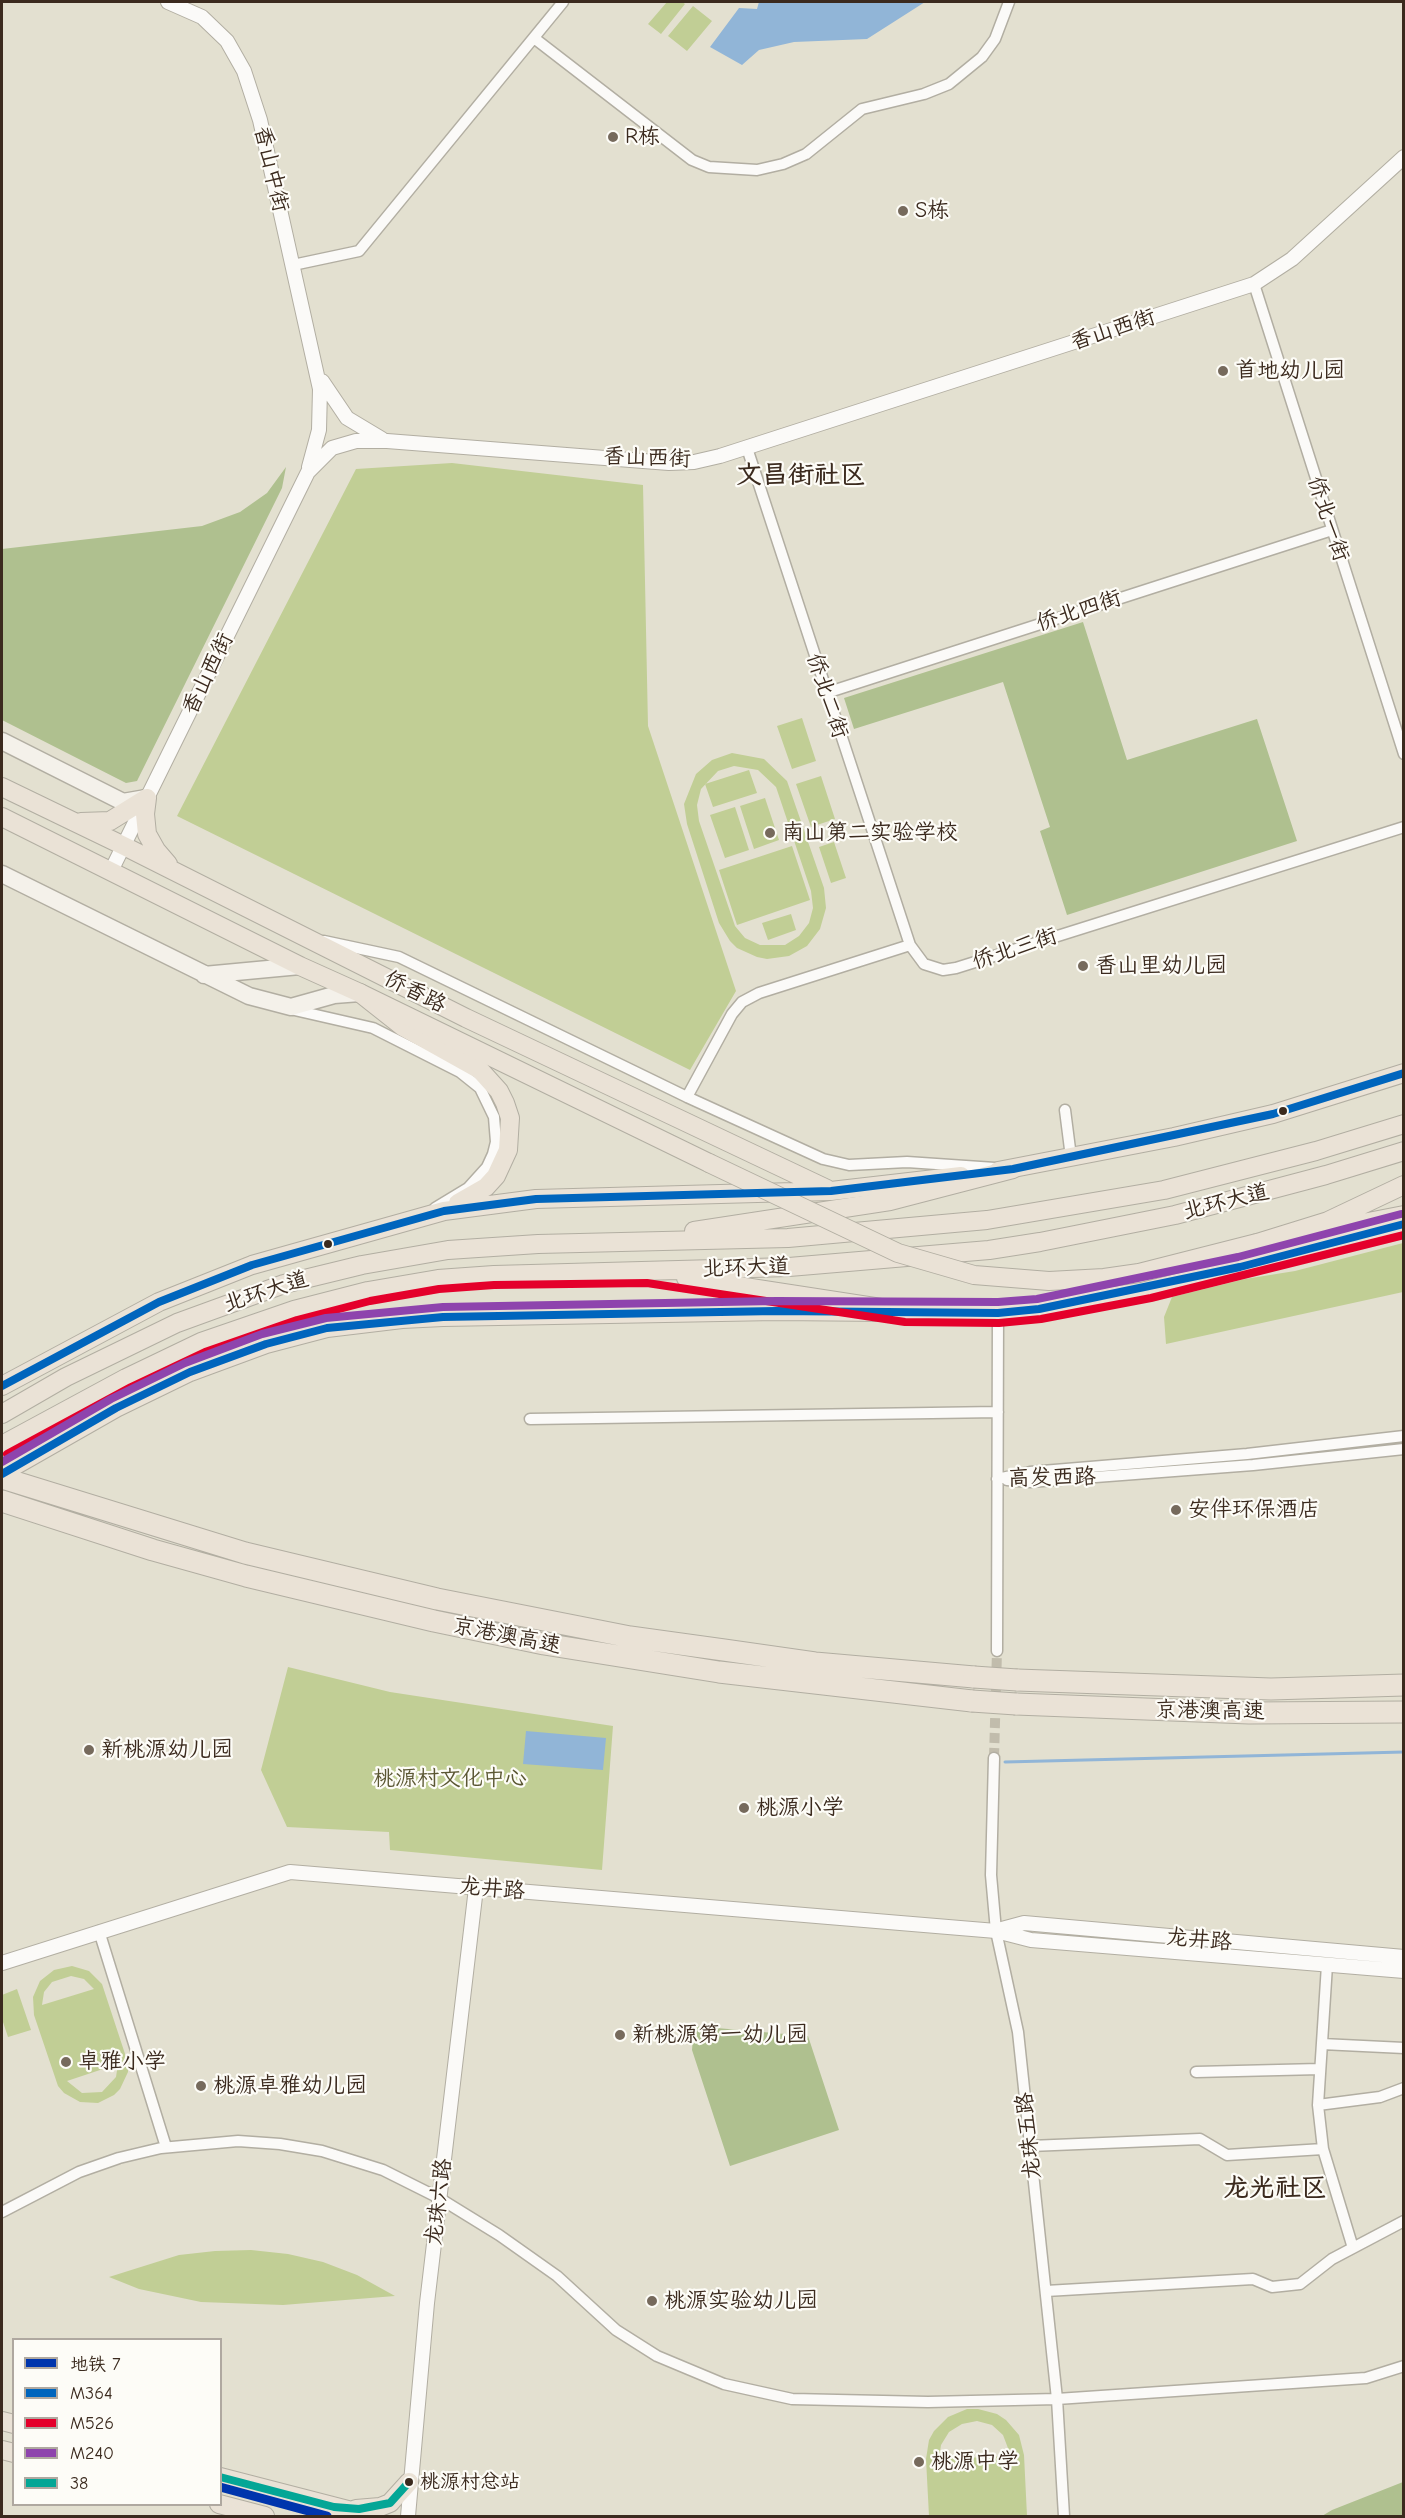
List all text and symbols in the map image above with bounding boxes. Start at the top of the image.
street label: 香山中街 [248,123,294,215]
place label: R栋 [625,124,660,150]
marker: R栋 [606,130,620,144]
place label: S栋 [915,198,949,224]
marker: S栋 [896,204,910,218]
street label: 香山西街 [1067,304,1159,356]
place label: 首地幼儿园 [1235,358,1345,384]
marker: 首地幼儿园 [1216,364,1230,378]
street label: 香山西街 [603,443,691,473]
district label: 文昌街社区 [736,460,866,492]
street label: 侨北一街 [1302,473,1354,565]
street label: 侨北四街 [1033,585,1125,637]
street label: 香山西街 [177,629,239,719]
street label: 侨北二街 [801,650,853,742]
place label: 南山第二实验学校 [782,820,958,846]
marker: 南山第二实验学校 [763,826,777,840]
street label: 侨北三街 [969,923,1061,975]
place label: 香山里幼儿园 [1095,953,1227,979]
marker: 香山里幼儿园 [1076,959,1090,973]
street label: 侨香路 [380,965,450,1019]
unlabelled marker [1277,1105,1289,1117]
street label: 北环大道 [1180,1179,1272,1225]
unlabelled marker [322,1238,334,1250]
street label: 北环大道 [702,1253,790,1283]
street label: 北环大道 [220,1266,312,1318]
street label: 高发西路 [1008,1464,1096,1492]
place label: 安伴环保酒店 [1188,1497,1320,1523]
marker: 安伴环保酒店 [1169,1503,1183,1517]
street label: 京港澳高速 [450,1613,564,1659]
street label: 京港澳高速 [1155,1697,1265,1725]
place label: 新桃源幼儿园 [101,1737,233,1763]
marker: 新桃源幼儿园 [82,1743,96,1757]
park label: 桃源村文化中心 [373,1766,527,1792]
place label: 桃源小学 [756,1795,844,1821]
marker: 桃源小学 [737,1801,751,1815]
street label: 龙井路 [458,1873,526,1905]
street label: 龙井路 [1165,1924,1233,1956]
place label: 新桃源第一幼儿园 [632,2022,808,2048]
marker: 新桃源第一幼儿园 [613,2028,627,2042]
place label: 卓雅小学 [78,2049,166,2075]
marker: 卓雅小学 [59,2055,73,2069]
place label: 桃源卓雅幼儿园 [213,2073,367,2099]
marker: 桃源卓雅幼儿园 [194,2079,208,2093]
street label: 龙珠五路 [1011,2091,1047,2181]
street label: 龙珠六路 [421,2157,457,2247]
district label: 龙光社区 [1223,2173,1327,2205]
place label: 桃源实验幼儿园 [664,2288,818,2314]
marker: 桃源实验幼儿园 [645,2294,659,2308]
legend [12,2338,222,2506]
text: 地铁 7 [70,2354,121,2375]
text: M364 [70,2383,113,2404]
text: M526 [70,2413,114,2434]
text: M240 [70,2443,114,2464]
place label: 桃源中学 [931,2449,1019,2475]
marker: 桃源中学 [912,2455,926,2469]
place label: 桃源村总站 [420,2470,520,2494]
text: 38 [70,2473,88,2494]
marker: 桃源村总站 [403,2476,415,2488]

